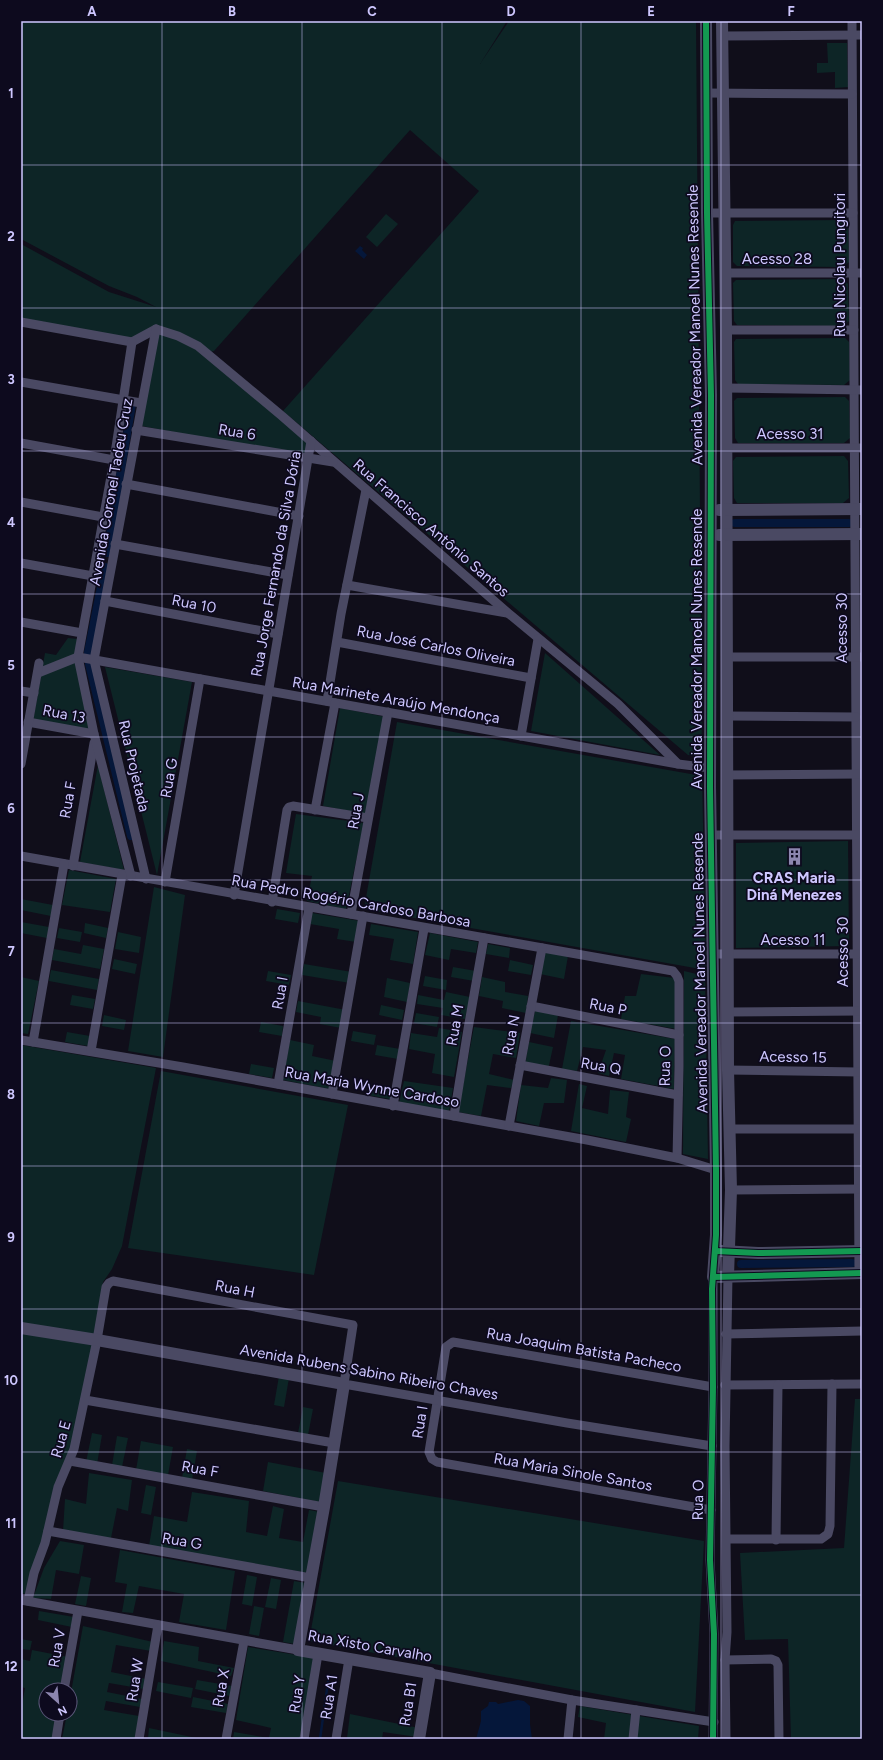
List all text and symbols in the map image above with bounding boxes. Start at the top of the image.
text: A [87,4,97,19]
text: B [228,4,236,19]
text: C [367,4,377,19]
text: D [506,4,516,19]
text: E [647,4,655,19]
text: F [787,4,795,19]
text: 1 [8,86,14,101]
street label: Avenida Vereador Manoel Nunes Resende [684,184,706,466]
street label: Rua Nicolau Pungitori [831,193,849,337]
text: 2 [7,229,15,244]
street label: Acesso 28 [742,250,812,268]
text: 3 [7,372,15,387]
street label: Avenida Coronel Tadeu Cruz [86,397,136,587]
street label: Rua 6 [217,420,257,444]
street label: Acesso 31 [756,425,824,443]
street label: Rua Jorge Fernando da Silva Dória [247,450,305,678]
street label: Rua Francisco Antônio Santos [349,455,513,601]
street label: Avenida Vereador Manoel Nunes Resende [688,509,706,789]
text: 4 [7,515,15,530]
street label: Rua 10 [170,591,218,617]
street label: Acesso 30 [833,593,851,663]
street label: Rua José Carlos Oliveira [355,622,517,670]
text: 5 [7,658,15,673]
street label: Rua Marinete Araújo Mendonça [291,673,501,727]
street label: Rua 13 [41,701,87,727]
street label: Rua Projetada [115,718,153,814]
street label: Rua G [157,756,181,800]
street label: Rua F [56,780,80,820]
street label: Rua J [344,791,368,831]
text: 6 [7,801,15,816]
street label: Avenida Vereador Manoel Nunes Resende [689,832,711,1114]
building icon: CRAS Maria Diná Menezes [784,847,804,867]
place label: CRAS Maria Diná Menezes [747,869,841,904]
street label: Rua Pedro Rogério Cardoso Barbosa [230,871,472,931]
street label: Acesso 30 [834,917,852,987]
street label: Acesso 11 [760,931,826,949]
text: 7 [7,944,15,959]
street label: Rua I [268,975,292,1011]
street label: Rua P [588,995,629,1019]
street label: Rua M [443,1003,467,1047]
street label: Rua N [498,1013,524,1057]
street label: Rua O [656,1045,674,1087]
street label: Acesso 15 [759,1047,827,1067]
street label: Rua Q [579,1054,623,1078]
street label: Rua Maria Wynne Cardoso [283,1063,461,1111]
text: 8 [7,1087,15,1102]
text: 9 [7,1230,15,1245]
street label: Rua H [213,1276,257,1302]
street label: Rua Joaquim Batista Pacheco [485,1324,683,1376]
street label: Avenida Rubens Sabino Ribeiro Chaves [239,1340,499,1404]
text: 10 [4,1373,18,1388]
street label: Rua I [409,1404,431,1440]
street label: Rua E [47,1418,75,1460]
street label: Rua Maria Sinole Santos [492,1449,654,1495]
street label: Rua F [180,1457,220,1481]
street label: Rua O [689,1479,707,1521]
text: 11 [6,1516,16,1531]
street label: Rua G [160,1529,204,1553]
street label: Rua V [45,1626,69,1669]
street label: Rua Xisto Carvalho [306,1626,434,1666]
street label: Rua W [123,1657,147,1703]
text: 12 [4,1659,18,1674]
street label: Rua X [209,1667,233,1708]
street label: Rua A1 [317,1673,341,1721]
street label: Rua Y [285,1674,309,1714]
street label: Rua B1 [396,1681,420,1727]
north arrow [38,1682,78,1722]
text: N [56,1703,69,1718]

